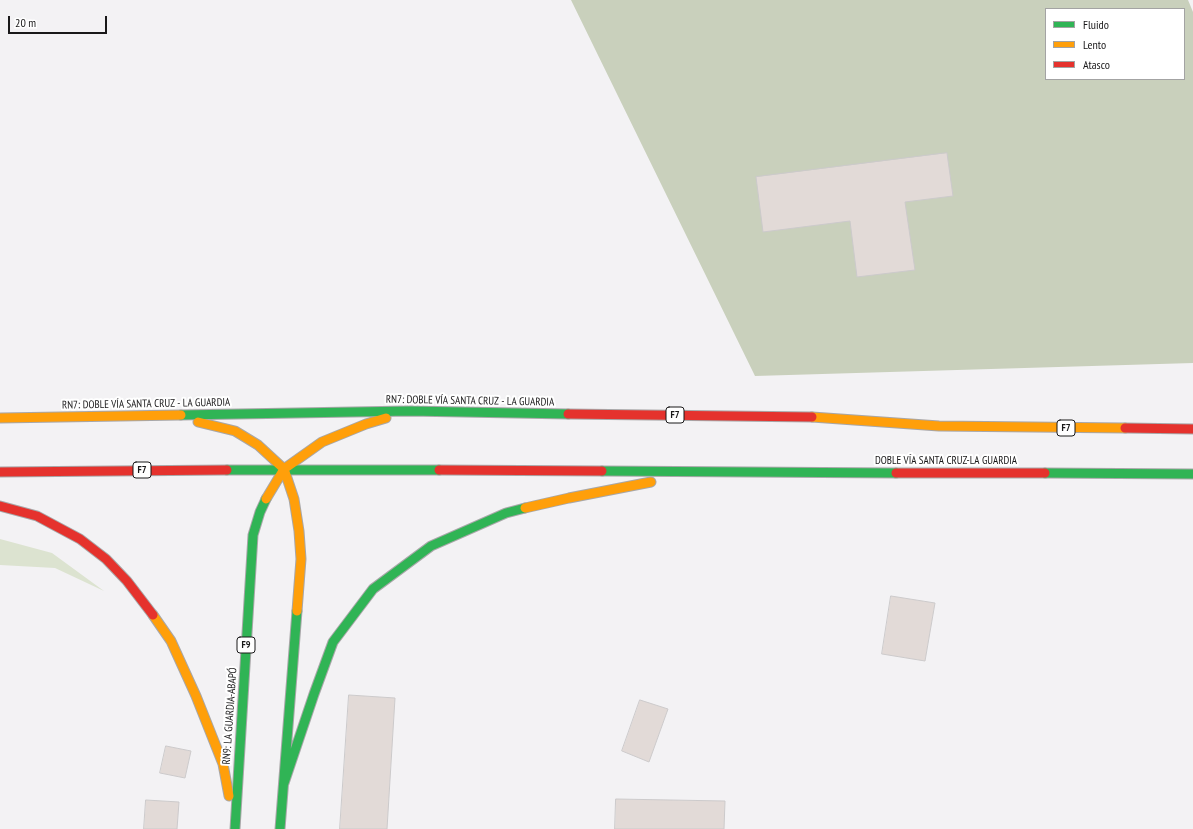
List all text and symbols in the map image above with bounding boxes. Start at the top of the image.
scale bar [10,8,109,34]
legend [1045,8,1185,80]
text: 20 m [15,15,36,30]
text: Fluido [1083,17,1109,32]
text: Lento [1083,37,1106,52]
text: Atasco [1083,57,1110,72]
street label: RN7: DOBLE VÍA SANTA CRUZ - LA GUARDIA [386,393,554,409]
street label: RN7: DOBLE VÍA SANTA CRUZ - LA GUARDIA [62,396,230,412]
road number: F7 [666,407,684,423]
road number: F7 [1057,420,1075,436]
street label: DOBLE VÍA SANTA CRUZ-LA GUARDIA [875,454,1017,468]
road number: F7 [133,462,151,478]
road number: F9 [237,637,255,653]
street label: RN9: LA GUARDIA-ABAPÓ [220,667,240,765]

